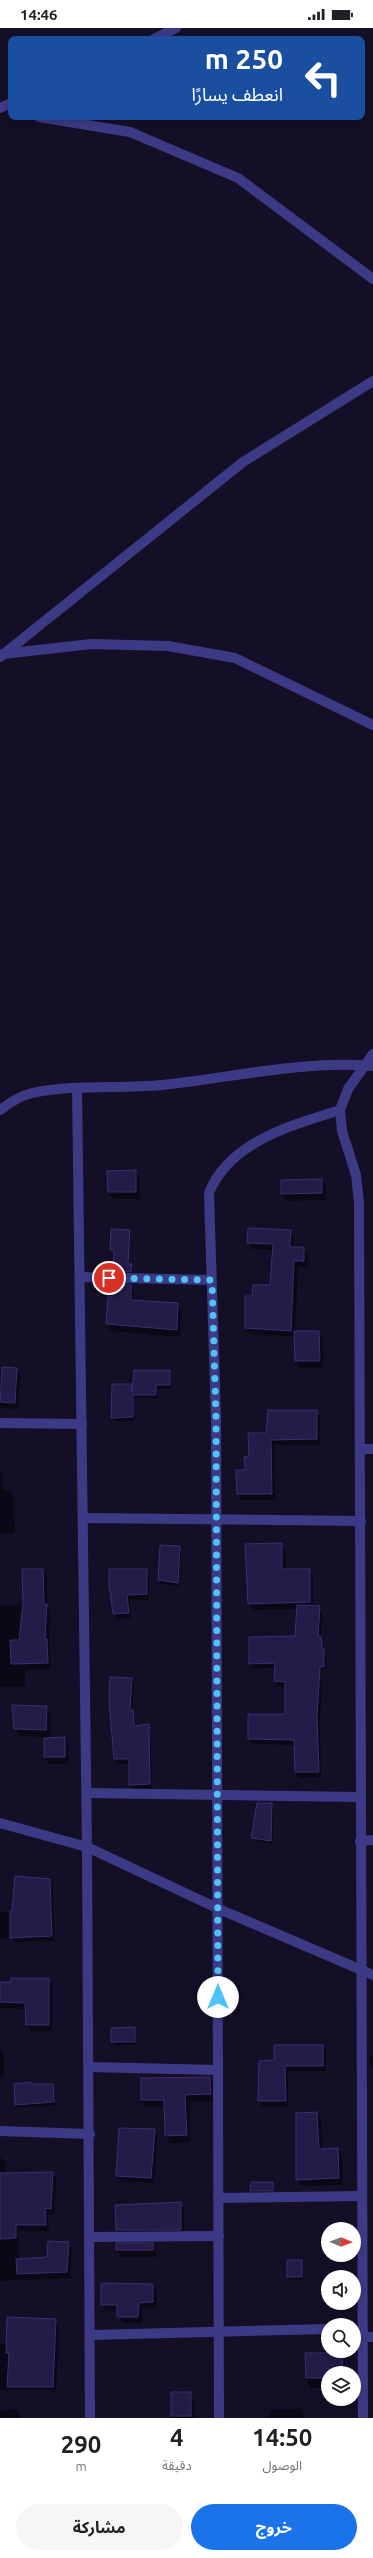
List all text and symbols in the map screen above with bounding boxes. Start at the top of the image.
text: 14:46 [20,6,58,23]
text: 250 m [205,43,283,74]
icon: left [297,52,349,104]
text: انعطف يسارًا [191,84,283,104]
pin [92,1261,126,1295]
icon: arrive [98,1267,120,1289]
position arrow [197,1976,239,2018]
north arrow [321,2222,361,2262]
map controls [321,2222,361,2406]
button: sound [321,2270,361,2310]
button: search [321,2318,361,2358]
button: layers [321,2366,361,2406]
text: 4 [170,2424,184,2451]
text: 14:50 [252,2424,312,2451]
text: 290 [61,2431,101,2458]
text: دقيقة [162,2458,192,2472]
text: الوصول [263,2458,302,2472]
text: m [75,2459,87,2473]
button: مشاركة [16,2504,183,2550]
button: خروج [191,2504,357,2550]

